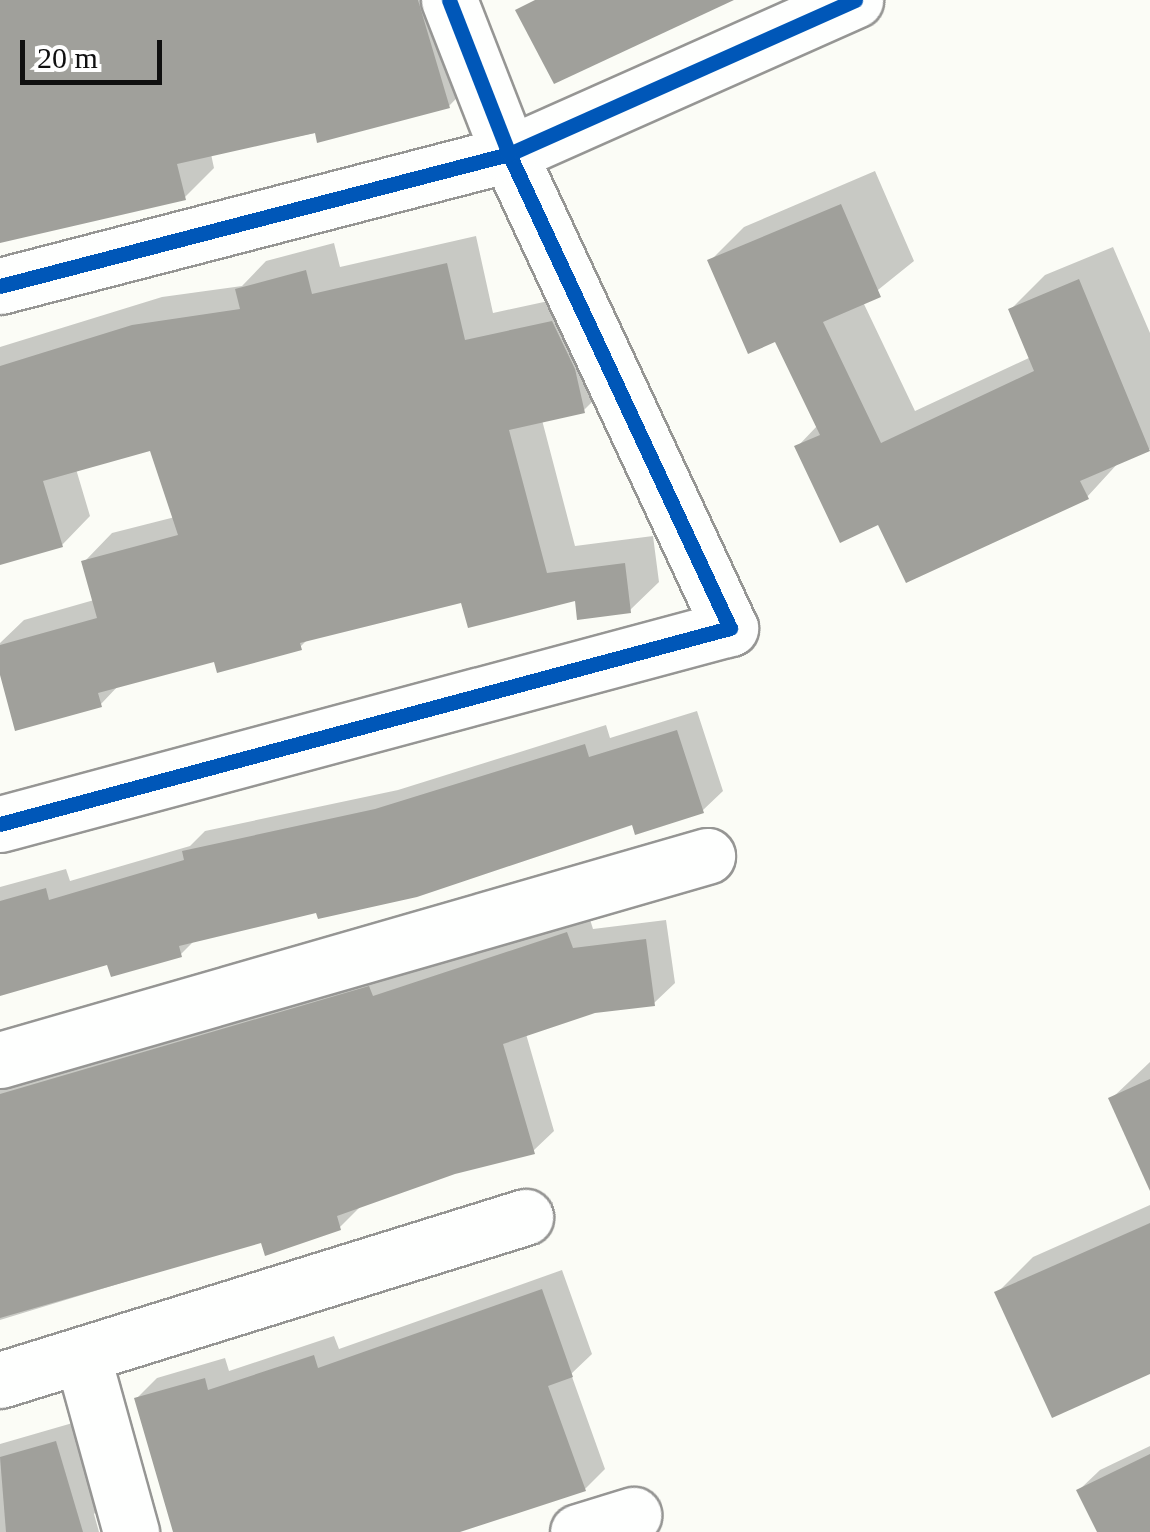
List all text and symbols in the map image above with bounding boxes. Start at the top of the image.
scale bar [25,20,168,82]
text: 20 m [37,41,98,74]

